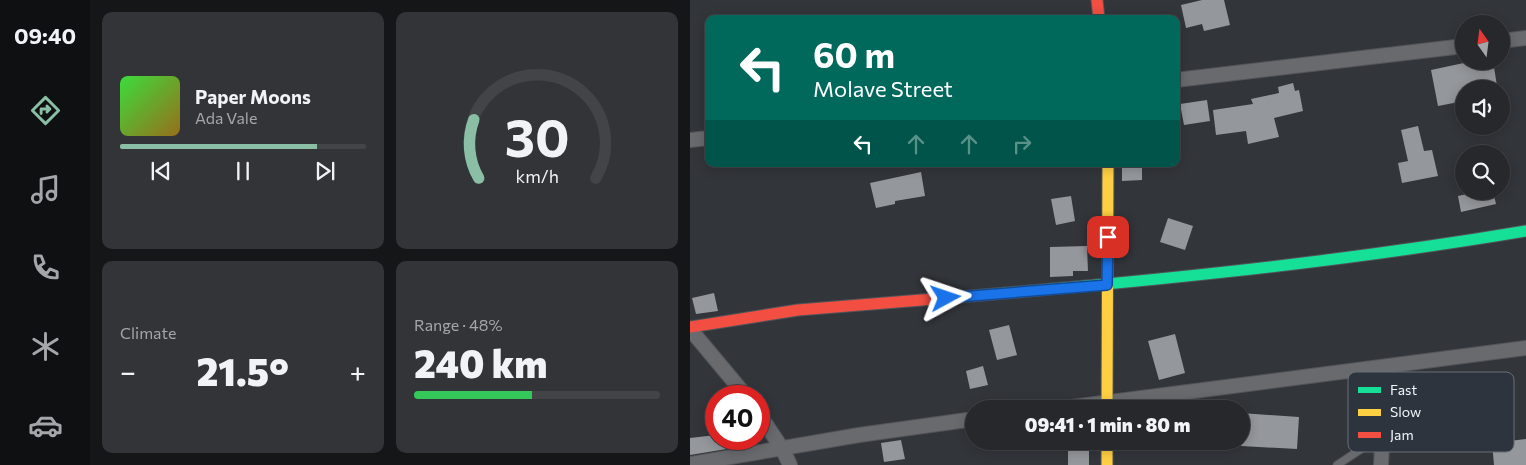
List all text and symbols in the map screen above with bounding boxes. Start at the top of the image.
north arrow [1455,15,1510,70]
map controls [1455,15,1510,200]
text: 09:40 [14,22,76,49]
text: 60 m [813,32,895,75]
icon: left [730,35,795,100]
text: Molave Street [813,75,953,102]
button: sound [1455,80,1510,135]
text: Paper Moons [195,85,311,108]
icon: directions [28,93,63,128]
text: 30 [505,104,569,168]
text: Ada Vale [195,108,257,127]
icon: left [849,130,877,158]
icon: ahead [902,130,930,158]
icon: ahead [955,130,983,158]
icon: right [1008,130,1036,158]
button: search [1455,145,1510,200]
icon: previous [147,157,175,185]
icon: pause [229,157,257,185]
icon: next [311,157,339,185]
text: km/h [515,165,559,187]
icon: music [28,172,63,207]
pin [1087,216,1129,258]
icon: arrive [1094,223,1122,251]
icon: phone [28,250,63,285]
position arrow [919,271,971,323]
text: Range · 48% [414,315,502,334]
text: Climate [120,323,176,342]
icon: climate [28,329,63,364]
text: 240 km [414,339,548,386]
text: 21.5° [196,347,289,394]
text: − [120,354,136,388]
text: + [350,354,366,388]
legend [1348,372,1514,452]
text: Fast [1390,381,1417,398]
speed limit sign: 40 [705,385,770,450]
text: Slow [1390,403,1421,420]
icon: car [28,408,63,443]
text: 09:41 · 1 min · 80 m [1025,413,1190,436]
text: Jam [1390,426,1414,443]

